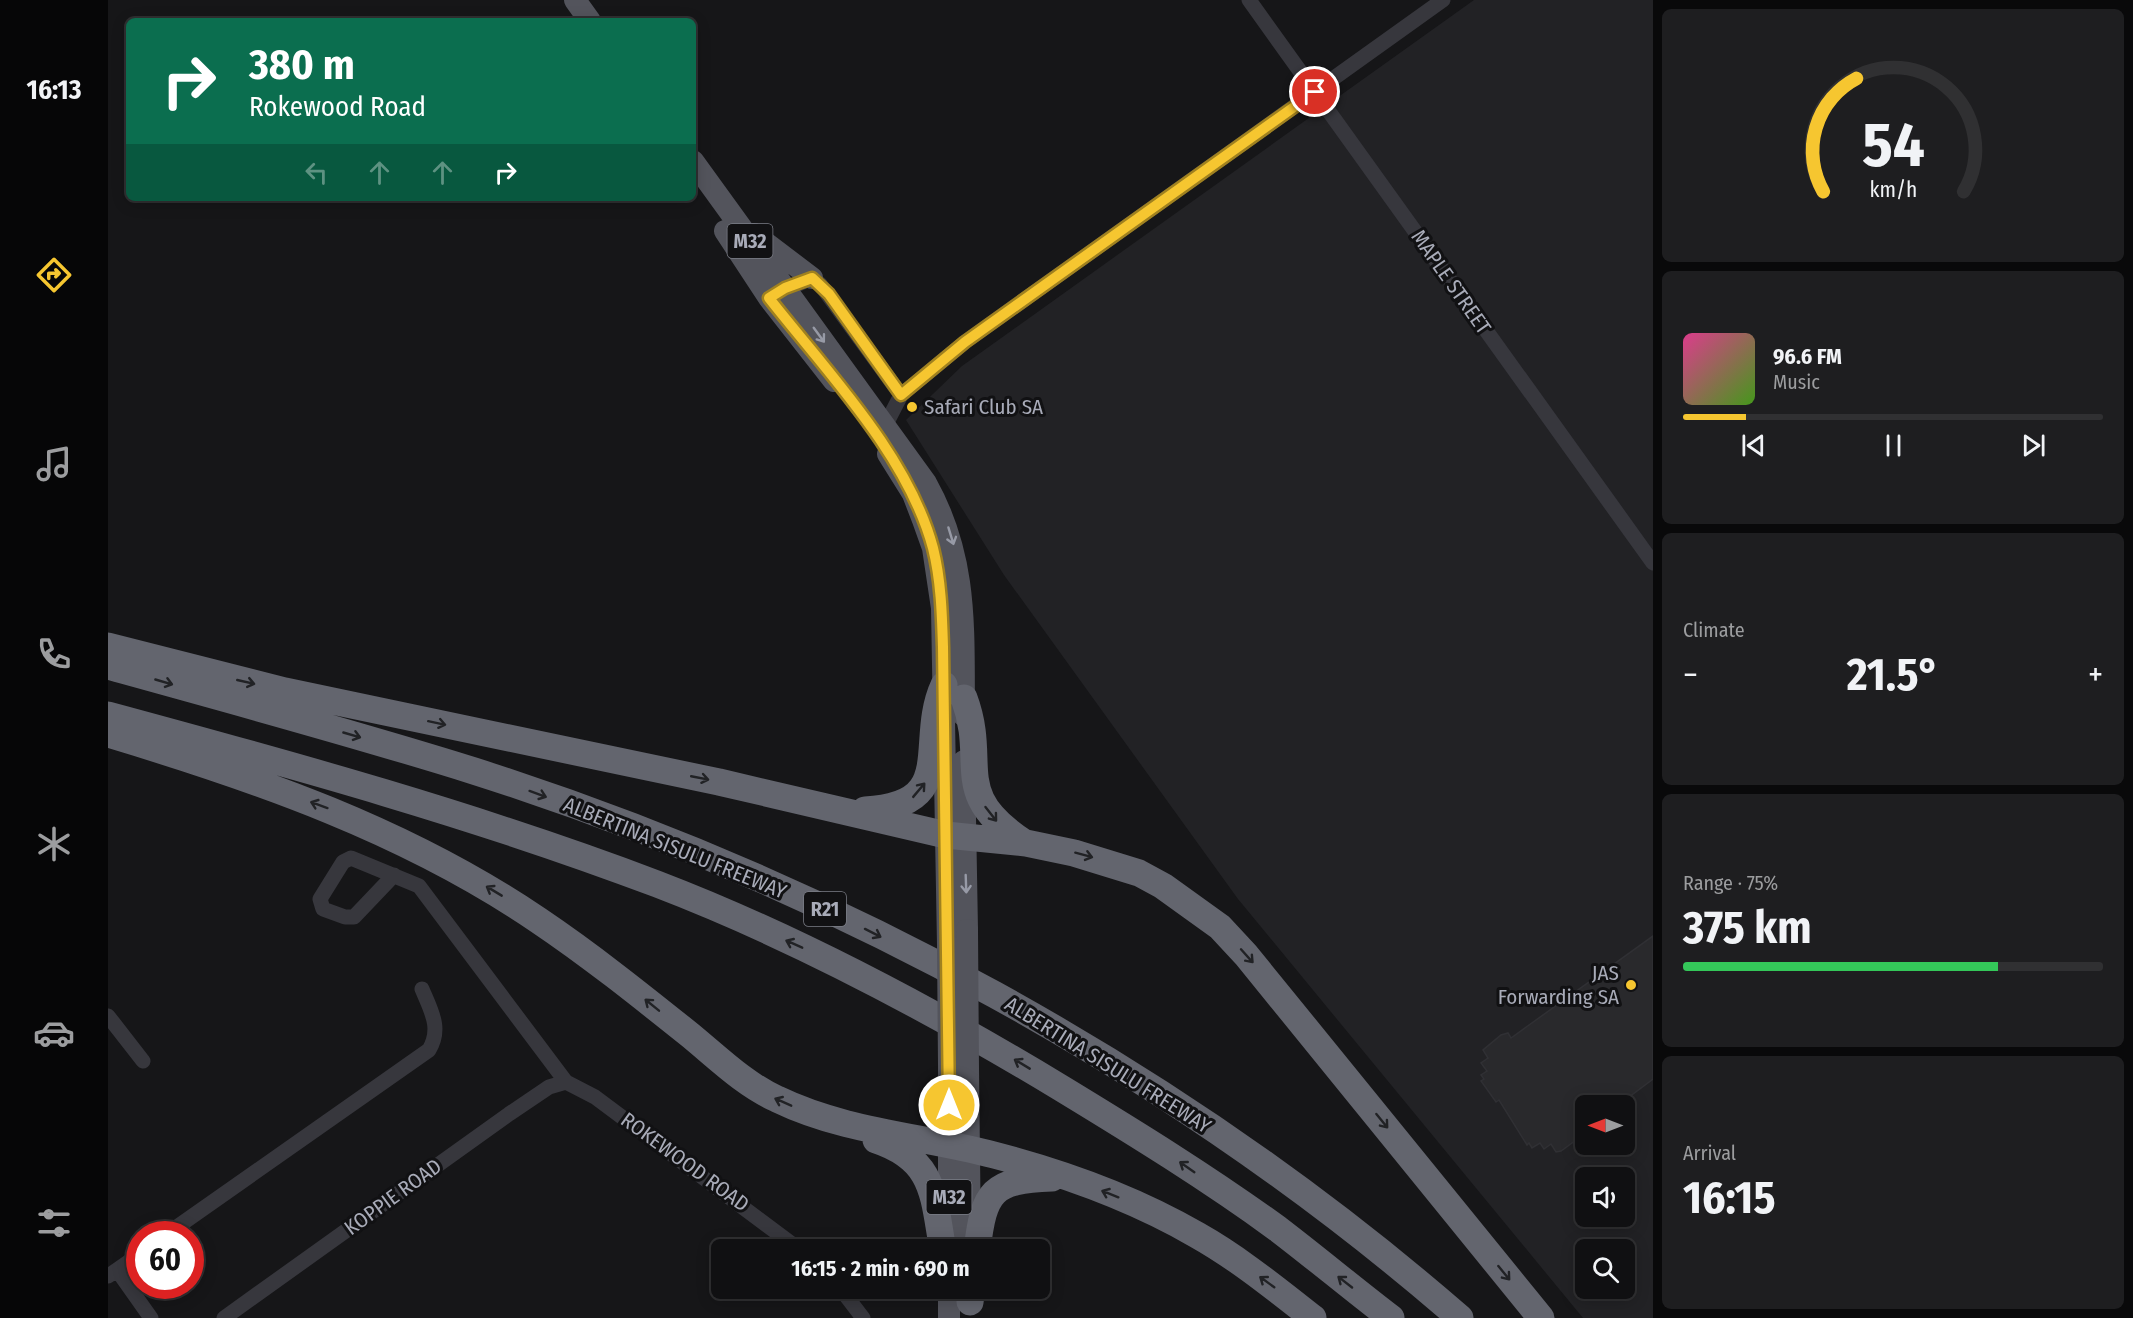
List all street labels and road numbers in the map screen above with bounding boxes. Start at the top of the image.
road number: M32 [728,224,772,258]
street label: MAPLE STREET [1405,225,1497,339]
street label: ALBERTINA SISULU FREEWAY [560,791,791,905]
road number: R21 [804,892,846,926]
street label: ALBERTINA SISULU FREEWAY [1000,991,1216,1139]
street label: ROKEWOOD ROAD [616,1107,754,1217]
street label: KOPPIE ROAD [339,1153,447,1241]
road number: M32 [926,1180,972,1214]

